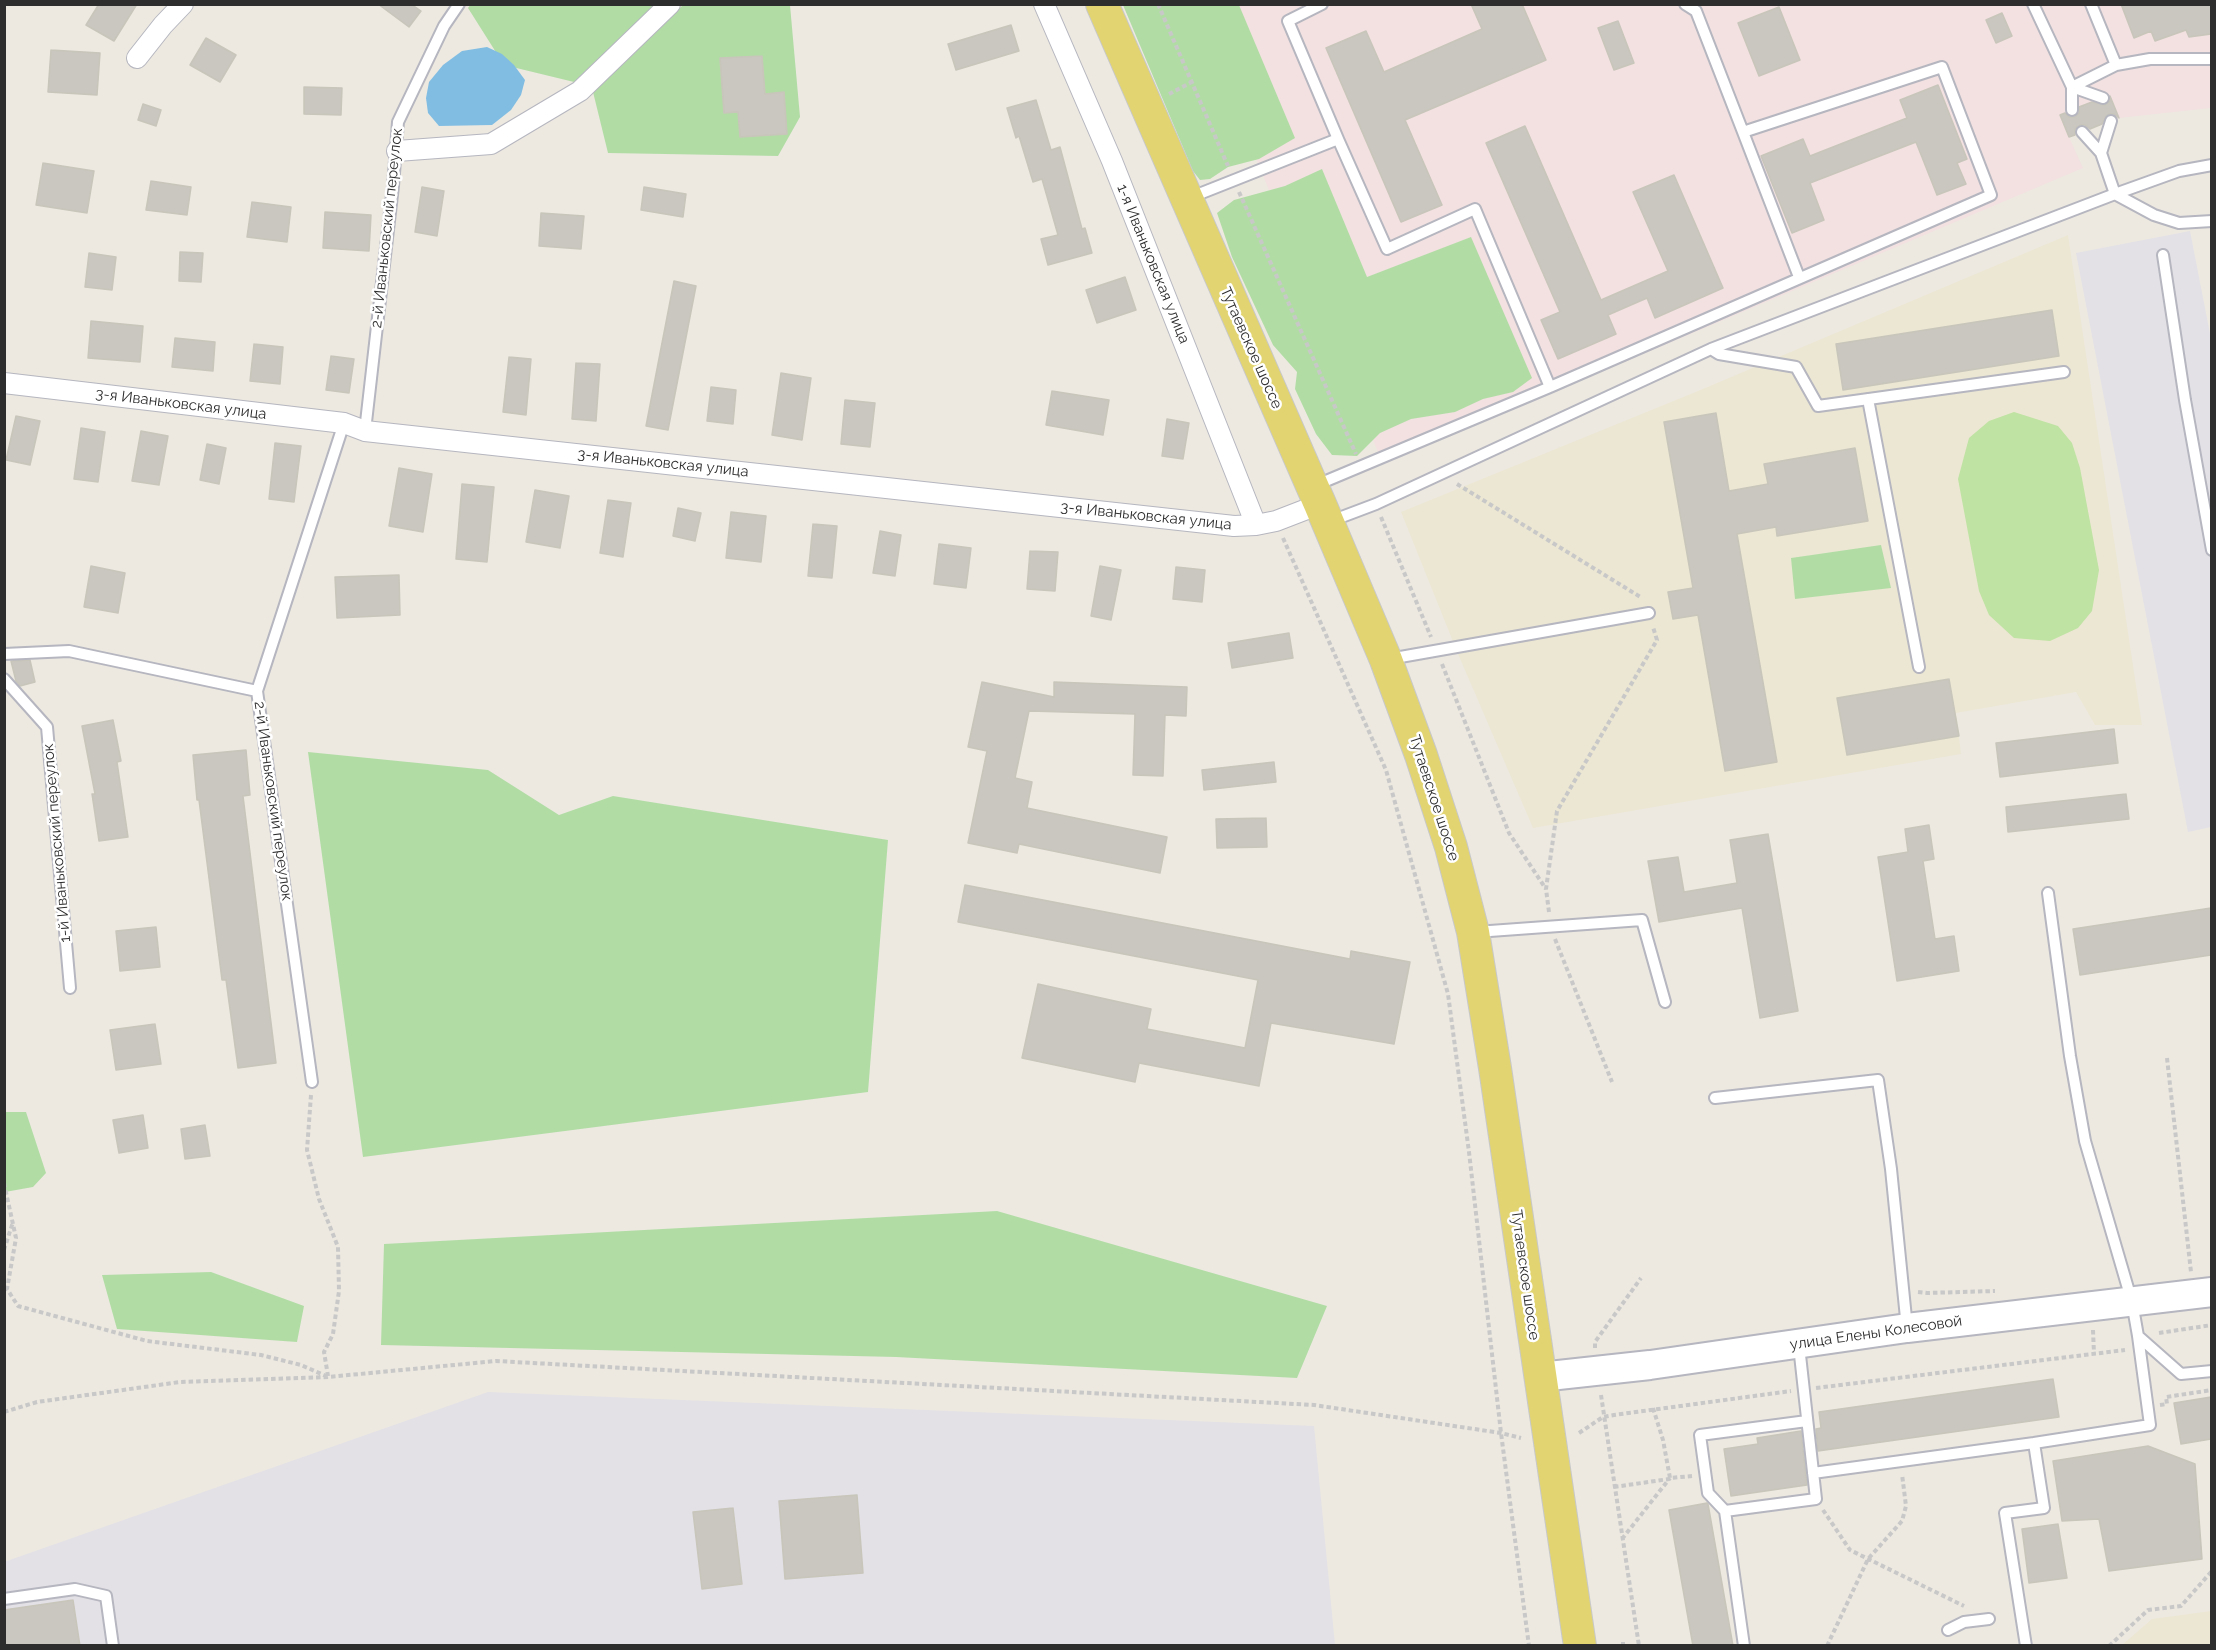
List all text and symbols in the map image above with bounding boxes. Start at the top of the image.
street label: 2-й Иваньковский переулок [368,127,406,329]
street label: 1-я Иваньковская улица [1113,182,1193,346]
street label: Тутаевское шоссе [1216,284,1286,412]
street label: 3-я Иваньковская улица [94,385,268,423]
street label: 3-я Иваньковская улица [576,445,750,481]
street label: 3-я Иваньковская улица [1059,498,1233,534]
street label: 2-й Иваньковский переулок [250,700,296,902]
street label: Тутаевское шоссе [1405,733,1463,863]
street label: 1-й Иваньковский переулок [39,743,75,943]
street label: Тутаевское шоссе [1507,1209,1543,1341]
street label: улица Елены Колесовой [1789,1312,1963,1354]

